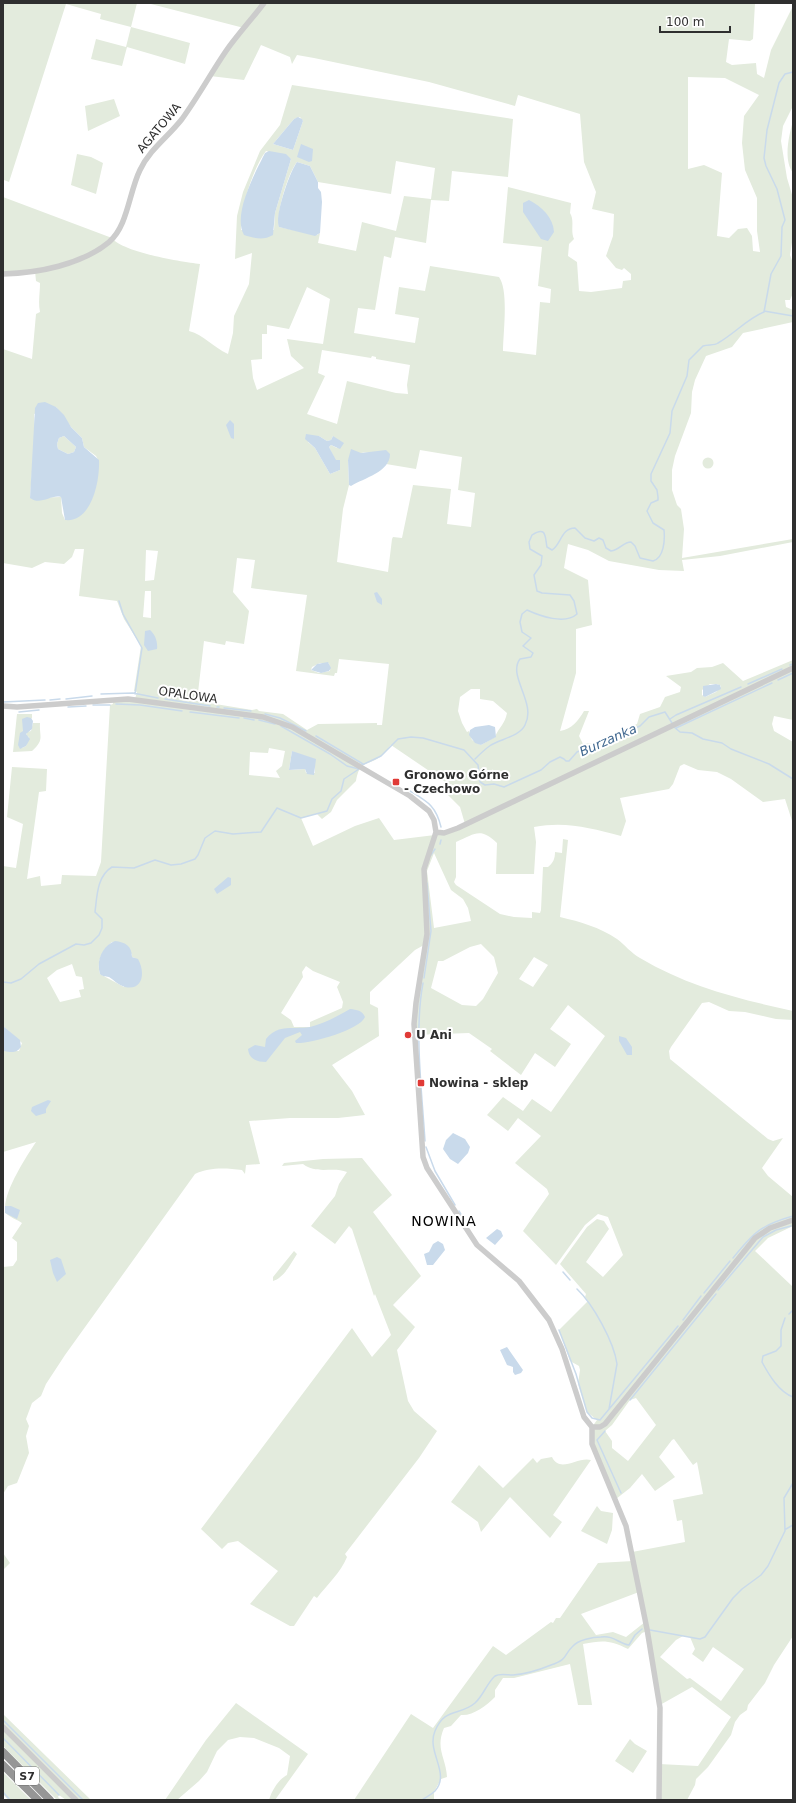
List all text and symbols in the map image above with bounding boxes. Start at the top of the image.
scale bar [660,8,730,34]
text: 100 m [666,15,704,29]
street label: AGATOWA [134,100,184,156]
street label: OPALOWA [158,684,219,706]
water label: Burzanka [577,721,639,759]
place label: Gronowo Górne - Czechowo [404,768,509,796]
marker: Gronowo Górne - Czechowo [391,777,401,787]
place label: U Ani [416,1028,452,1042]
marker: U Ani [403,1030,413,1040]
place label: Nowina - sklep [429,1076,529,1090]
marker: Nowina - sklep [416,1078,426,1088]
district label: NOWINA [411,1213,477,1229]
road number: S7 [15,1767,39,1785]

